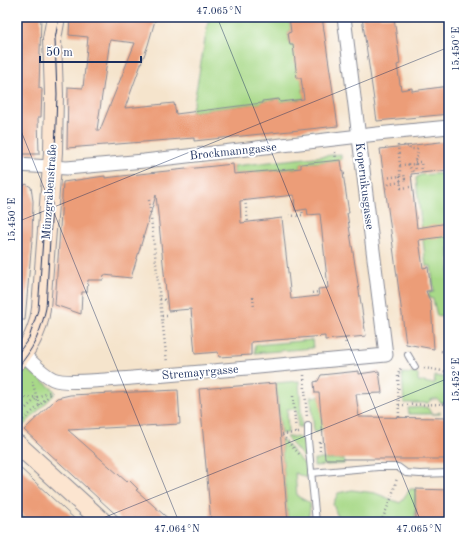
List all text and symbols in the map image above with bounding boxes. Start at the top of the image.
text: 47.065°N [196,6,242,16]
text: 15.450°E [451,27,461,71]
scale bar [40,38,141,64]
text: 50 m [46,46,73,59]
street label: Brockmanngasse [189,141,278,163]
street label: Kopernikusgasse [353,142,375,231]
street label: Münzgrabenstraße [41,143,59,240]
text: 15.450°E [7,198,17,242]
text: 15.452°E [451,358,461,402]
street label: Stremayrgasse [161,364,239,382]
text: 47.064°N [154,524,200,534]
text: 47.065°N [396,524,442,534]

